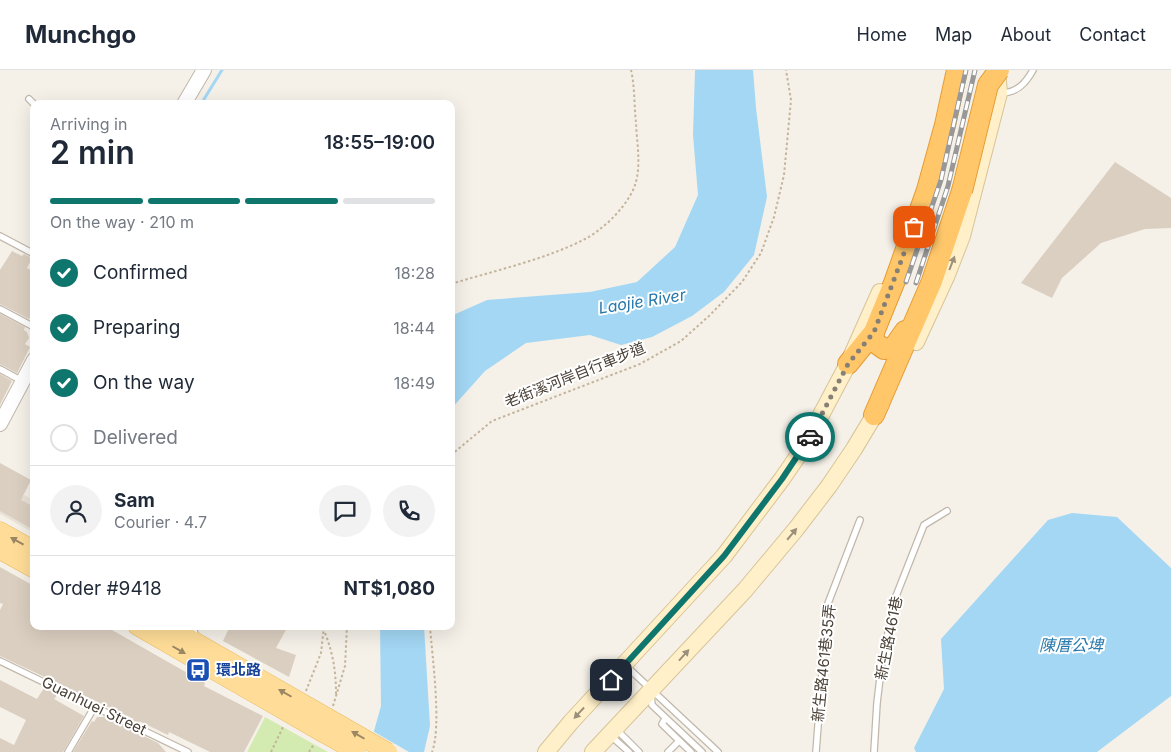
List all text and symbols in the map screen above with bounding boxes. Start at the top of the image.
text: Munchgo [25,20,136,49]
text: Home [857,24,907,45]
text: Map [935,24,972,45]
text: About [1000,24,1051,45]
text: Contact [1079,24,1146,45]
text: Arriving in [50,114,127,134]
text: 18:55–19:00 [324,131,435,154]
text: 2 min [50,133,135,172]
pin [893,206,935,248]
text: On the way · 210 m [50,212,194,232]
icon: bag [900,213,928,241]
one-way arrow [948,255,956,270]
icon: check [50,259,78,287]
text: Confirmed [93,261,188,284]
text: 18:28 [394,263,435,283]
water label: Laojie River [597,284,688,318]
icon: check [50,314,78,342]
text: Preparing [93,316,180,339]
text: 18:44 [393,318,435,338]
street label: 老街溪河岸自行車步道 [502,338,648,411]
icon: check [50,369,78,397]
text: On the way [93,371,195,394]
text: 18:49 [394,373,435,393]
courier [785,412,835,462]
icon: car [796,423,824,451]
text: Delivered [93,426,178,449]
button: person [50,485,102,537]
button: chat [319,485,371,537]
button: phone [383,485,435,537]
text: Sam [114,489,155,512]
text: Courier · 4.7 [114,512,207,532]
one-way arrow [786,528,797,540]
one-way arrow [10,536,23,545]
text: Order #9418 [50,577,162,600]
text: NT$1,080 [343,577,435,600]
street label: 新生路461巷 [871,594,906,681]
street label: 新生路461巷35弄 [808,603,839,723]
water label: 陳厝公埤 [1039,635,1105,655]
one-way arrow [172,646,186,655]
one-way arrow [678,648,689,661]
bus stop icon: 環北路 [185,657,211,683]
pin [590,659,632,701]
place label: 環北路 [216,660,261,679]
icon: home [597,666,625,694]
street label: Guanhuei Street [39,672,150,739]
one-way arrow [278,689,292,697]
one-way arrow [573,707,585,719]
one-way arrow [351,730,364,739]

